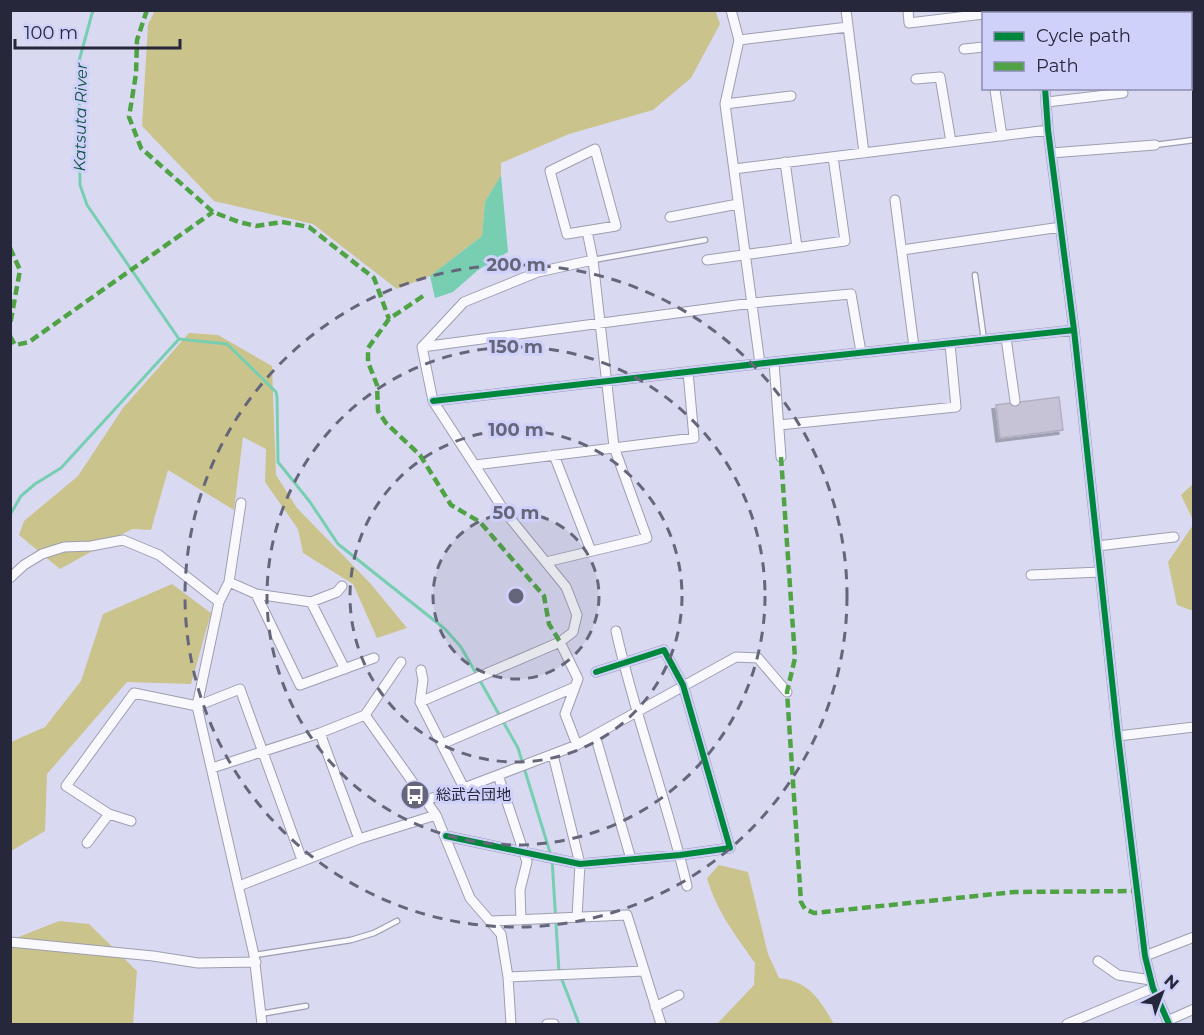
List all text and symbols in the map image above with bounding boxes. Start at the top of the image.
scale bar [15,12,180,50]
legend [982,12,1192,90]
text: 100 m [24,22,78,44]
text: Cycle path [1036,25,1131,47]
text: Path [1036,55,1079,77]
water label: Katsuta River [70,62,91,171]
text: 200 m [486,254,546,276]
text: 150 m [489,336,543,358]
text: 100 m [488,419,544,441]
text: 50 m [493,502,539,524]
centre of rings [506,586,526,606]
bus stop icon: 総武台団地 [399,779,431,811]
place label: 総武台団地 [436,785,511,804]
north arrow [1132,963,1192,1023]
text: N [1160,971,1183,993]

